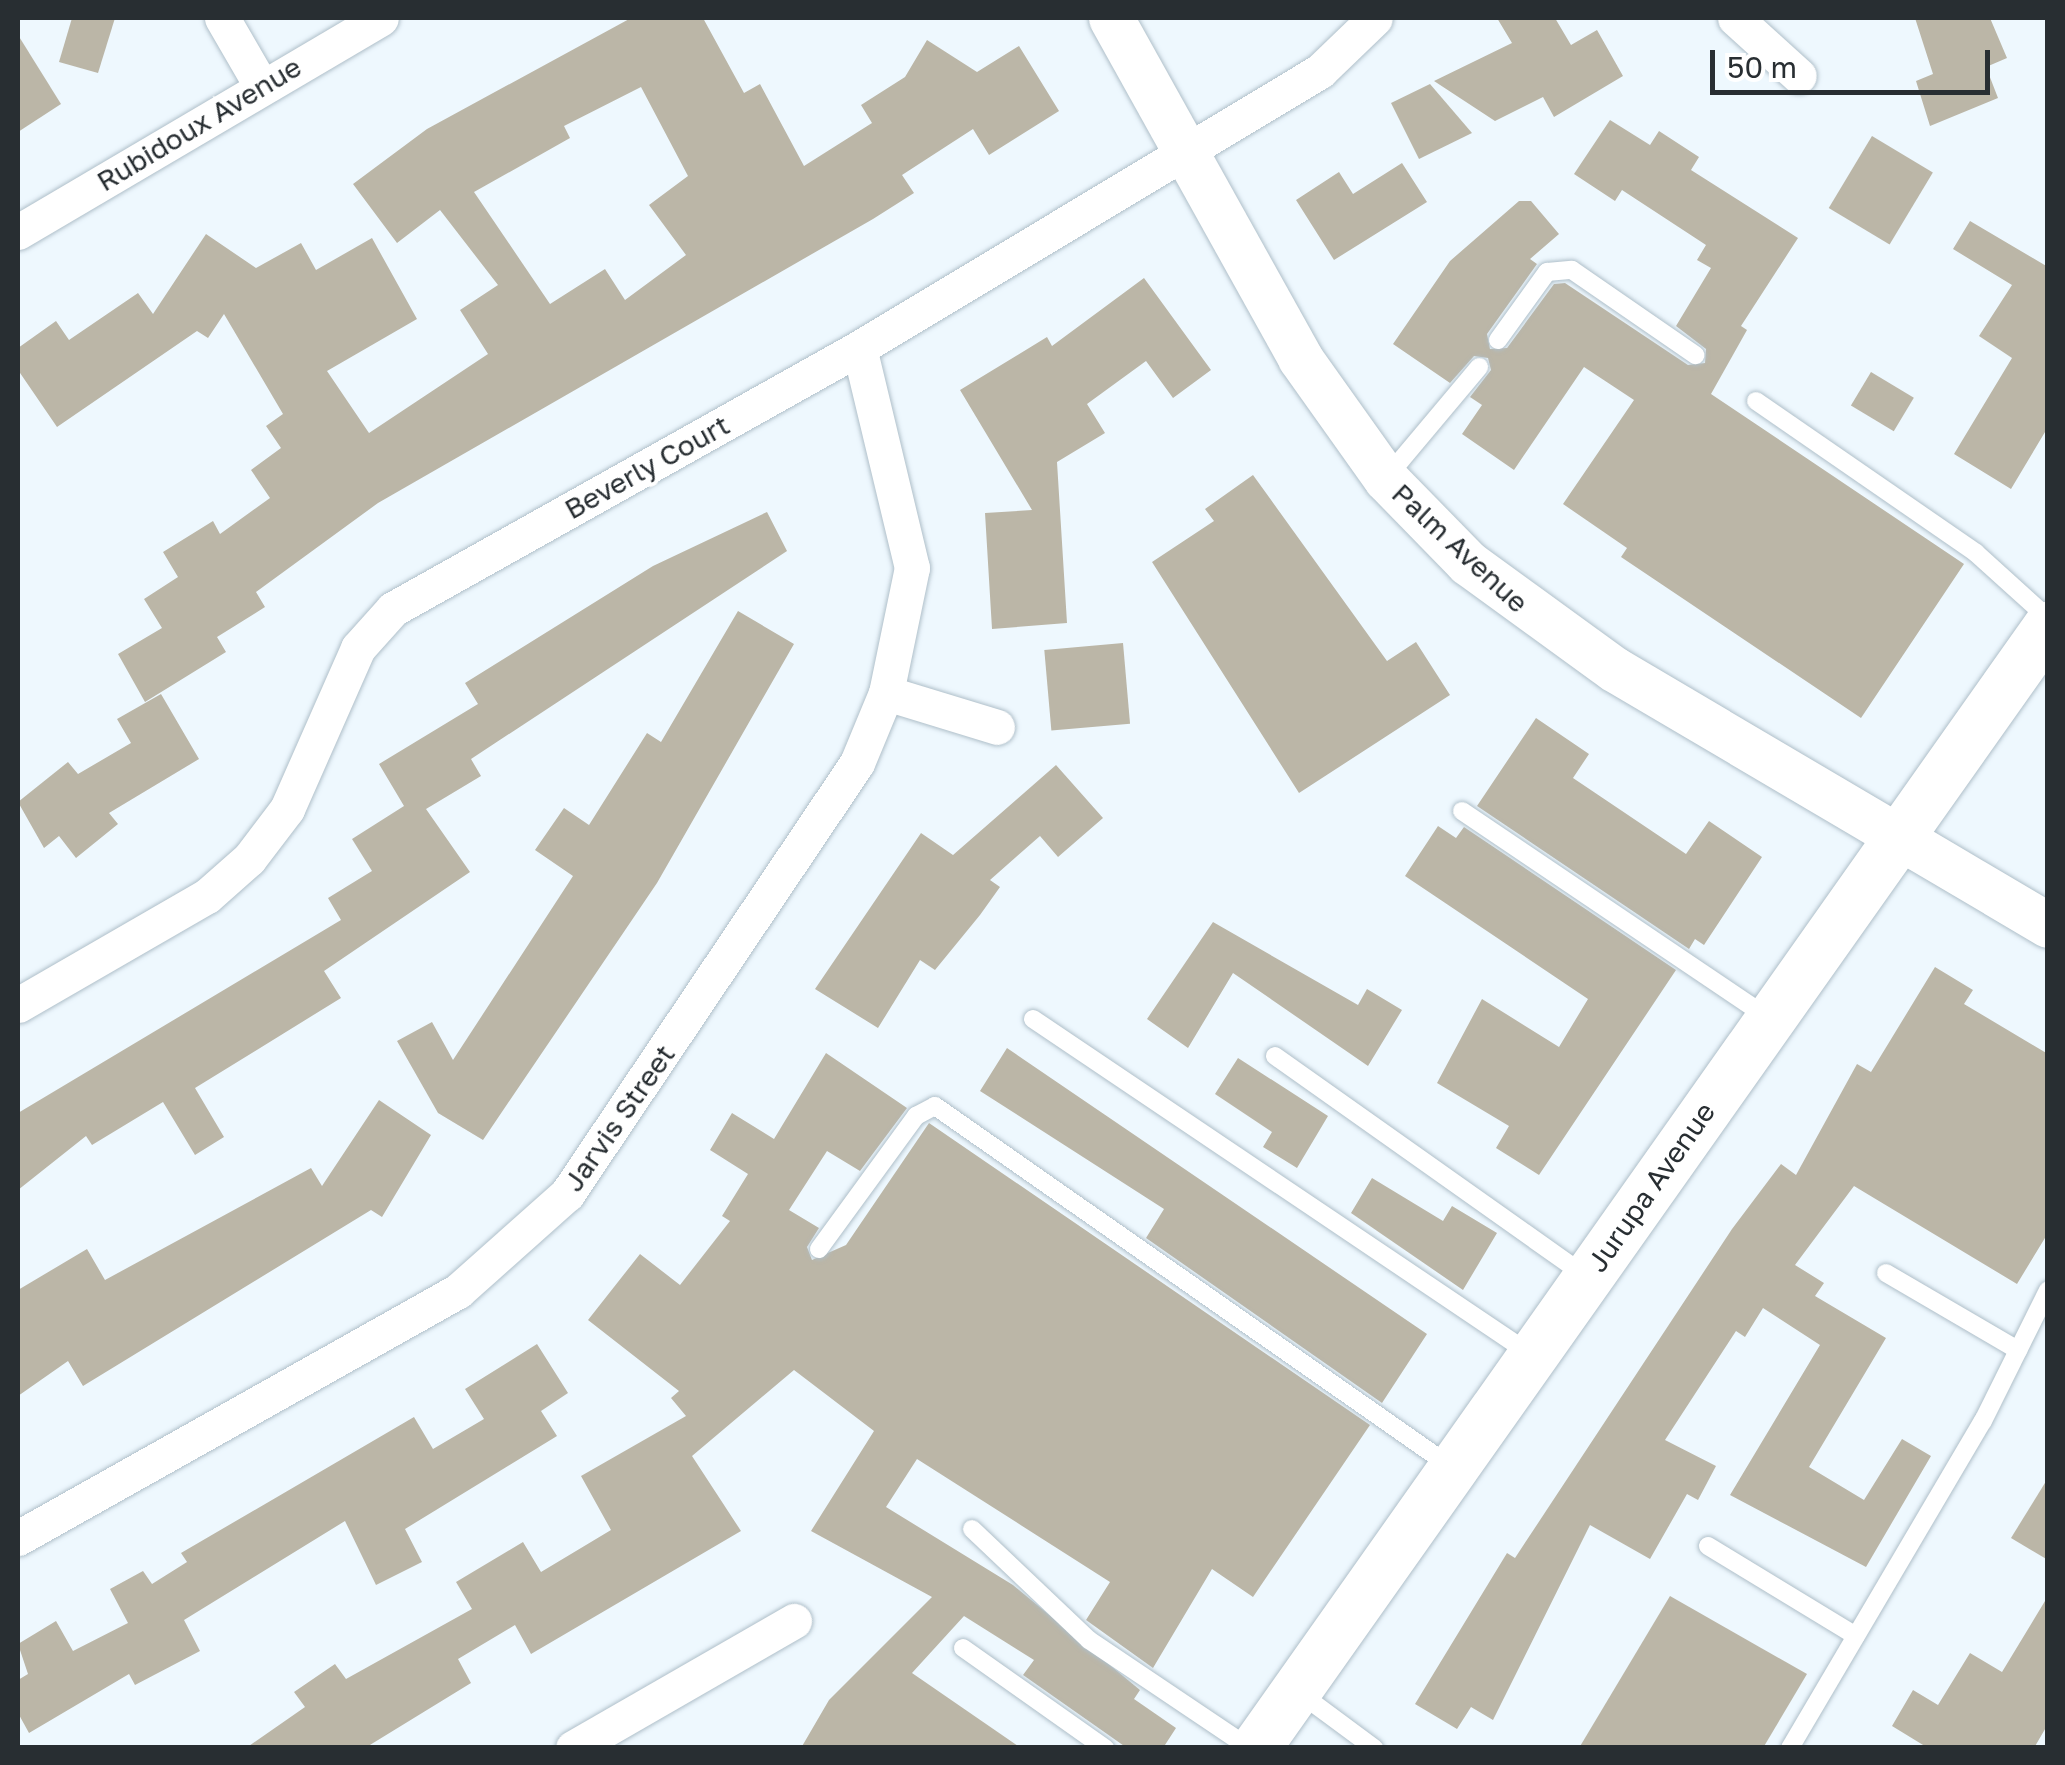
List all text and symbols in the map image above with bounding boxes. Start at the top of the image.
scale bar [1715,30,1995,92]
text: 50 m [1727,49,1797,85]
street label: Rubidoux Avenue [91,50,307,198]
street label: Beverly Court [559,408,735,526]
street label: Palm Avenue [1385,477,1535,619]
street label: Jarvis Street [556,1038,682,1198]
street label: Jurupa Avenue [1580,1096,1722,1278]

